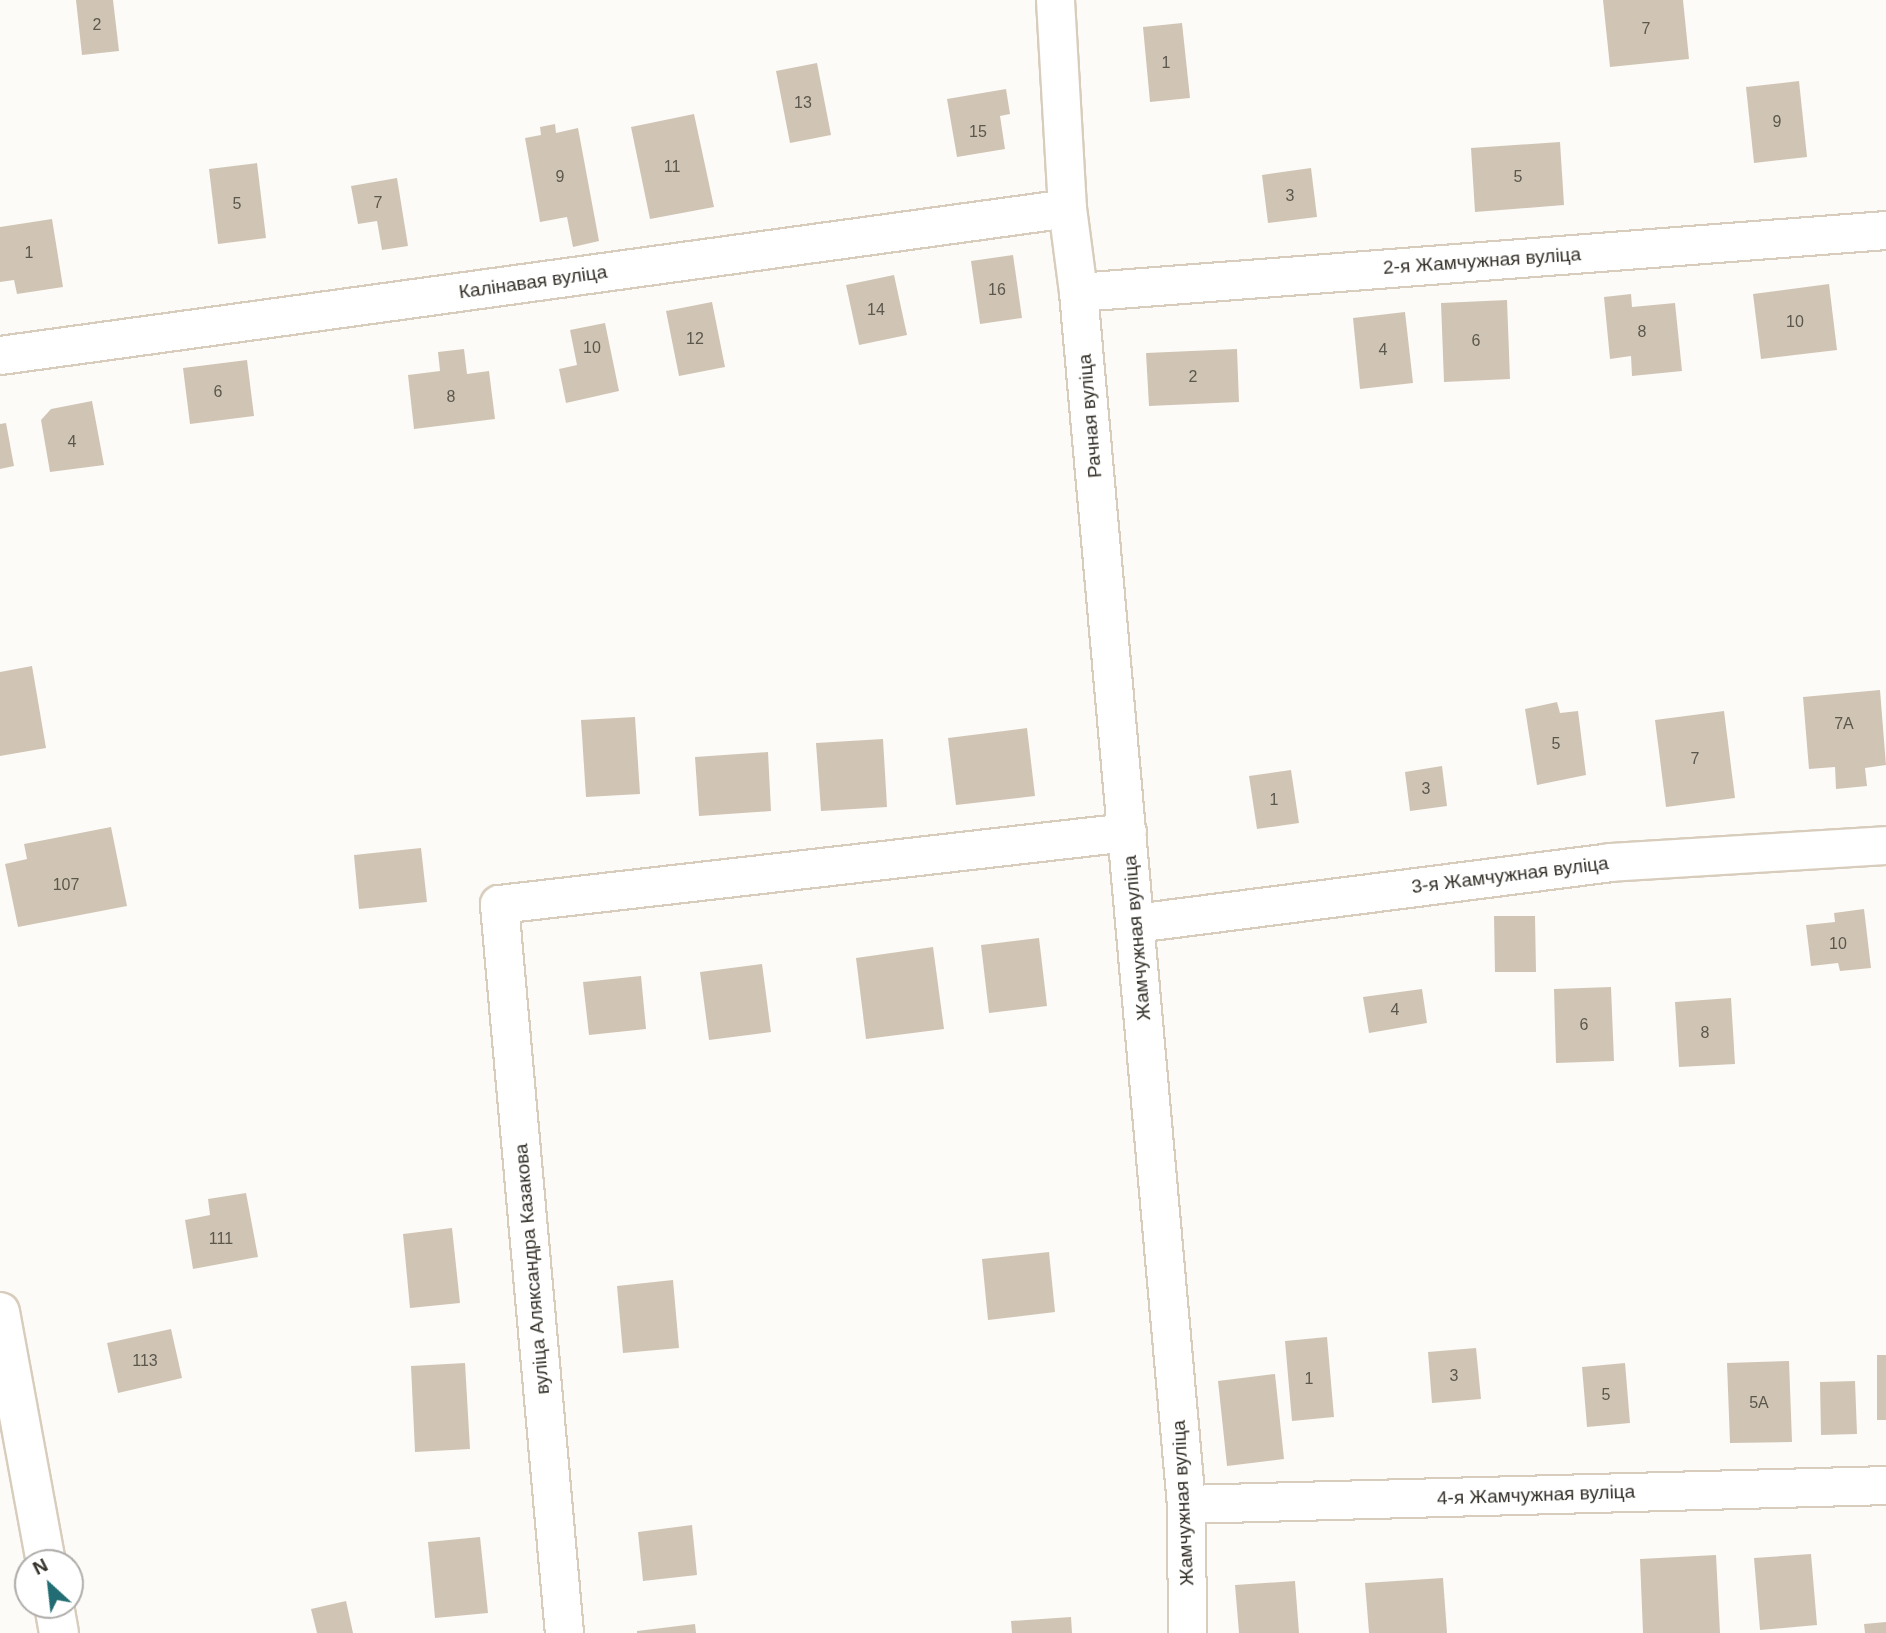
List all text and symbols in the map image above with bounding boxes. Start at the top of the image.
house number: 2 [93,15,101,35]
house number: 7 [1642,19,1650,39]
house number: 1 [1162,53,1170,73]
house number: 13 [794,93,812,113]
house number: 9 [1773,112,1781,132]
house number: 15 [969,122,987,142]
house number: 11 [664,157,680,177]
house number: 9 [556,167,564,187]
house number: 5 [1514,167,1522,187]
house number: 3 [1286,186,1294,206]
house number: 7 [374,193,382,213]
house number: 5 [233,194,241,214]
house number: 1 [25,243,33,263]
street label: 2-я Жамчужная вуліца [1382,243,1582,279]
street label: Калінавая вуліца [457,260,609,304]
house number: 16 [988,280,1006,300]
house number: 14 [867,300,885,320]
house number: 10 [1786,312,1804,332]
house number: 8 [1638,322,1646,342]
house number: 12 [686,329,704,349]
house number: 6 [1472,331,1480,351]
house number: 10 [583,338,601,358]
house number: 4 [1379,340,1387,360]
street label: Рачная вуліца [1073,353,1107,479]
house number: 2 [1189,367,1197,387]
house number: 6 [214,382,222,402]
house number: 8 [447,387,455,407]
house number: 4 [68,432,76,452]
house number: 7А [1834,714,1854,734]
house number: 5 [1552,734,1560,754]
house number: 7 [1691,749,1699,769]
house number: 3 [1422,779,1430,799]
house number: 1 [1270,790,1278,810]
street label: 3-я Жамчужная вуліца [1410,852,1610,898]
street label: Жамчужная вуліца [1118,854,1156,1022]
house number: 107 [53,875,79,895]
house number: 10 [1829,934,1847,954]
house number: 4 [1391,1000,1399,1020]
house number: 6 [1580,1015,1588,1035]
house number: 8 [1701,1023,1709,1043]
street label: вуліца Аляксандра Казакова [510,1143,554,1395]
house number: 111 [209,1229,233,1249]
house number: 113 [132,1351,158,1371]
house number: 3 [1450,1366,1458,1386]
house number: 1 [1305,1369,1313,1389]
house number: 5 [1602,1385,1610,1405]
house number: 5А [1749,1393,1769,1413]
street label: Жамчужная вуліца [1167,1420,1199,1586]
street label: 4-я Жамчужная вуліца [1437,1480,1635,1510]
north arrow [14,1549,84,1619]
text: N [29,1554,51,1579]

